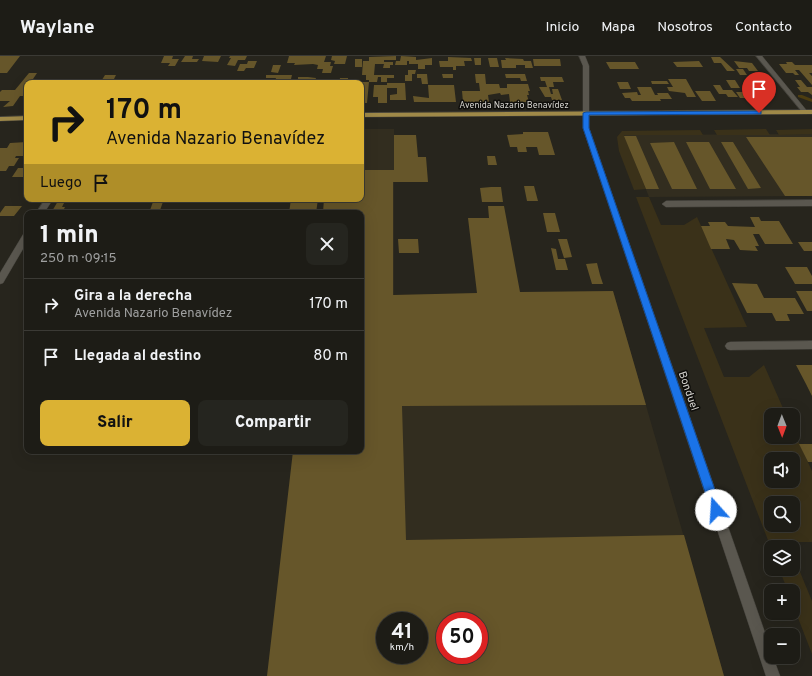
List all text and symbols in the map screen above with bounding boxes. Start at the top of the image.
text: Waylane [20,16,95,40]
text: Inicio [546,19,579,36]
text: Mapa [601,19,635,36]
text: Nosotros [657,19,713,36]
text: Contacto [735,19,792,36]
pin [742,72,776,113]
icon: arrive [748,78,770,100]
text: 170 m [106,93,182,129]
icon: right [40,96,92,148]
street label: Avenida Nazario Benavídez [459,100,569,111]
text: Avenida Nazario Benavídez [106,128,325,151]
icon: arrive [90,172,112,194]
text: Luego [40,174,82,193]
text: 1 min [40,221,99,251]
button: close [306,223,348,265]
text: 250 m · 09:15 [40,251,116,267]
text: Gira a la derecha [74,287,192,306]
icon: right [40,294,62,316]
text: 170 m [309,295,348,314]
text: Avenida Nazario Benavídez [74,306,232,322]
icon: arrive [40,346,62,368]
text: Llegada al destino [74,347,201,366]
text: 80 m [313,347,348,366]
street label: Bonduel [675,369,701,413]
button: Salir [40,400,190,446]
button: Compartir [198,400,348,446]
north arrow [764,408,800,444]
map controls [764,408,800,664]
button: sound [764,452,800,488]
position arrow [695,489,737,531]
button: search [764,496,800,532]
button: layers [764,540,800,576]
button: + [764,584,800,620]
speed limit sign: 50 [436,612,488,664]
text: 41 [392,620,412,646]
button: − [764,628,800,664]
text: km/h [390,641,414,654]

